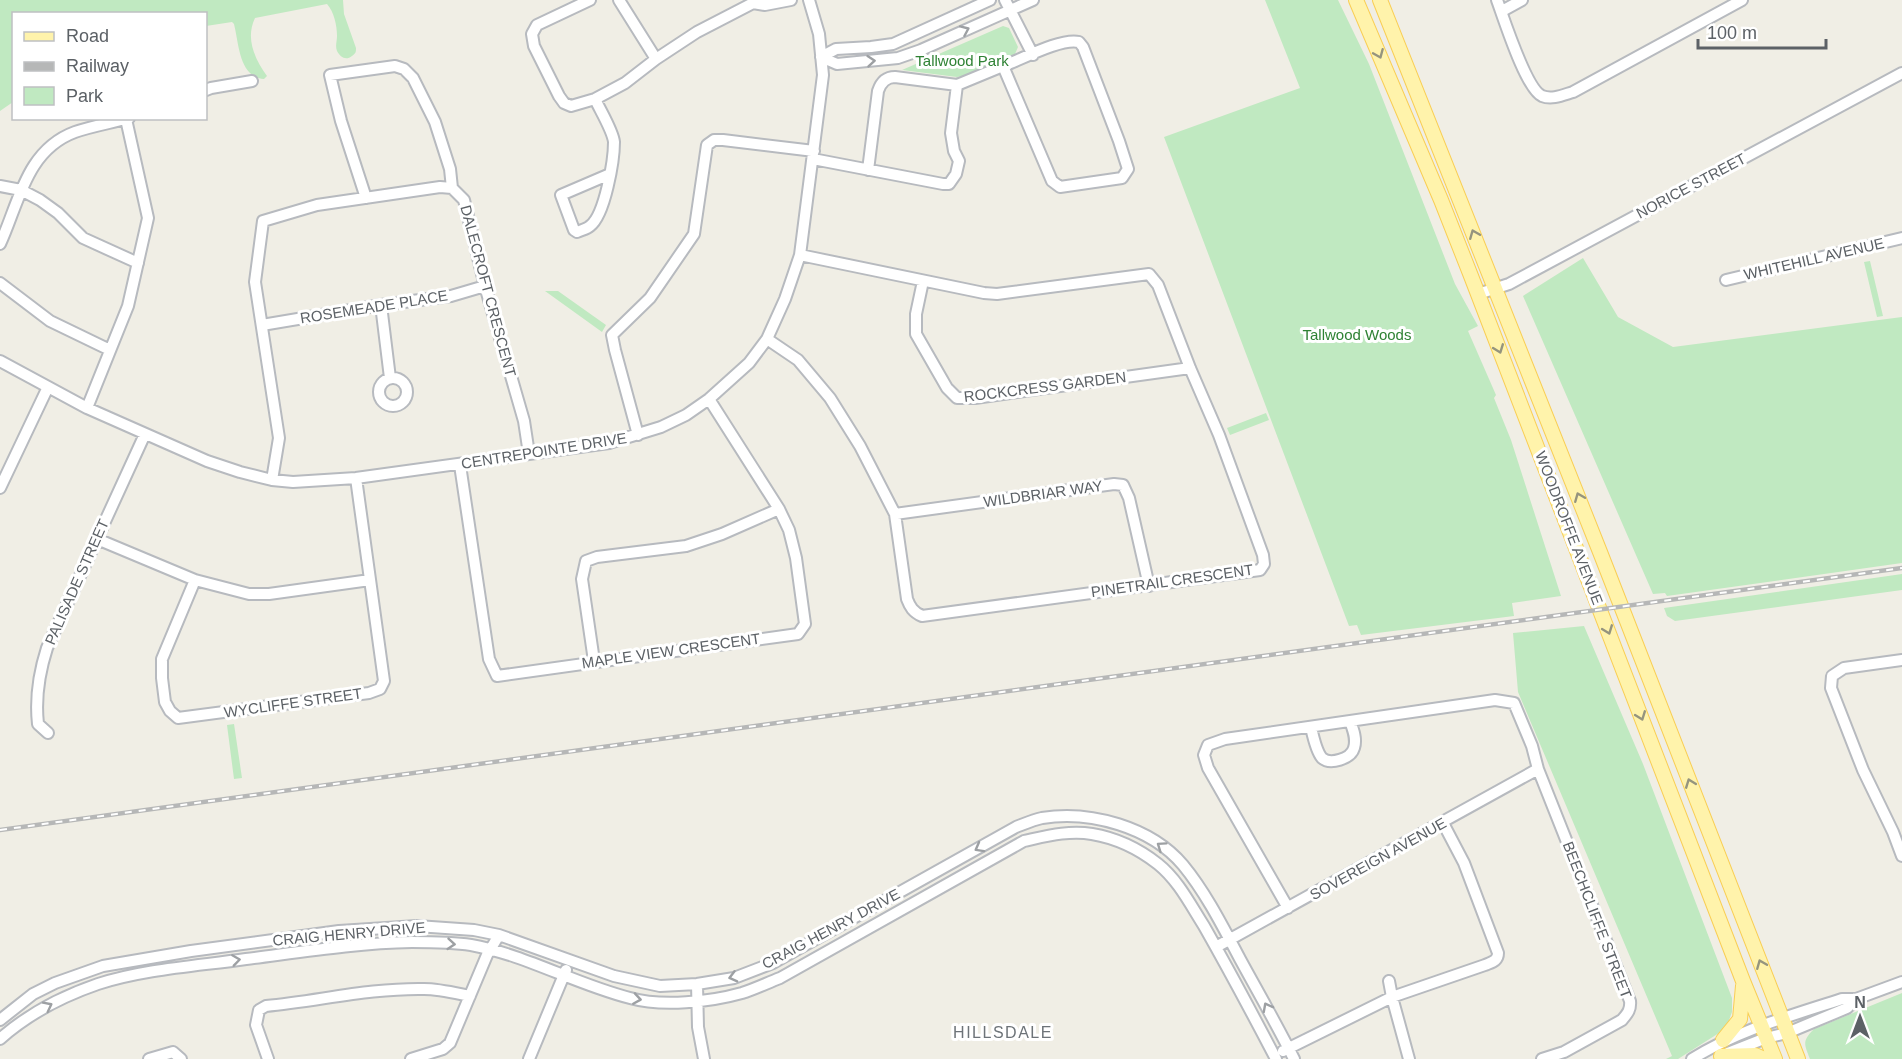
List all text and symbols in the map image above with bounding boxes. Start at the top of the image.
legend [12,12,207,120]
scale bar [1698,12,1826,50]
text: 100 m [1707,23,1757,43]
one-way arrow [959,25,970,37]
text: Road [66,26,109,46]
one-way arrow [1372,47,1384,58]
park label: Tallwood Park [915,52,1009,69]
one-way arrow [866,55,876,68]
text: Railway [66,56,129,76]
text: Park [66,86,104,106]
street label: NORICE STREET [1633,149,1748,222]
street label: DALECROFT CRESCENT [457,203,520,379]
one-way arrow [1469,230,1481,241]
street label: WHITEHILL AVENUE [1742,234,1886,283]
street label: ROSEMEADE PLACE [299,286,449,327]
park label: Tallwood Woods [1303,326,1411,343]
one-way arrow [1492,343,1504,354]
street label: ROCKCRESS GARDEN [963,368,1127,405]
street label: CENTREPOINTE DRIVE [460,429,628,472]
street label: WOODROFFE AVENUE [1532,449,1607,607]
street label: WILDBRIAR WAY [982,477,1104,510]
one-way arrow [1574,493,1586,504]
street label: PALISADE STREET [41,516,112,647]
street label: PINETRAIL CRESCENT [1090,561,1254,600]
one-way arrow [1601,623,1613,634]
street label: MAPLE VIEW CRESCENT [581,630,761,671]
street label: WYCLIFFE STREET [223,684,363,721]
one-way arrow [1634,711,1647,721]
one-way arrow [1684,778,1697,789]
street label: SOVEREIGN AVENUE [1307,814,1449,903]
street label: BEECHCLIFFE STREET [1560,839,1635,1001]
one-way arrow [975,841,986,852]
one-way arrow [1156,842,1167,853]
street label: CRAIG HENRY DRIVE [759,885,903,972]
street label: CRAIG HENRY DRIVE [272,918,426,949]
one-way arrow [447,937,456,950]
one-way arrow [232,955,241,967]
one-way arrow [1756,960,1768,971]
one-way arrow [728,970,739,982]
north arrow [1830,987,1890,1047]
one-way arrow [632,992,642,1005]
text: N [1854,994,1866,1011]
one-way arrow [42,1002,53,1013]
one-way arrow [1263,1003,1274,1014]
district label: HILLSDALE [953,1024,1053,1041]

